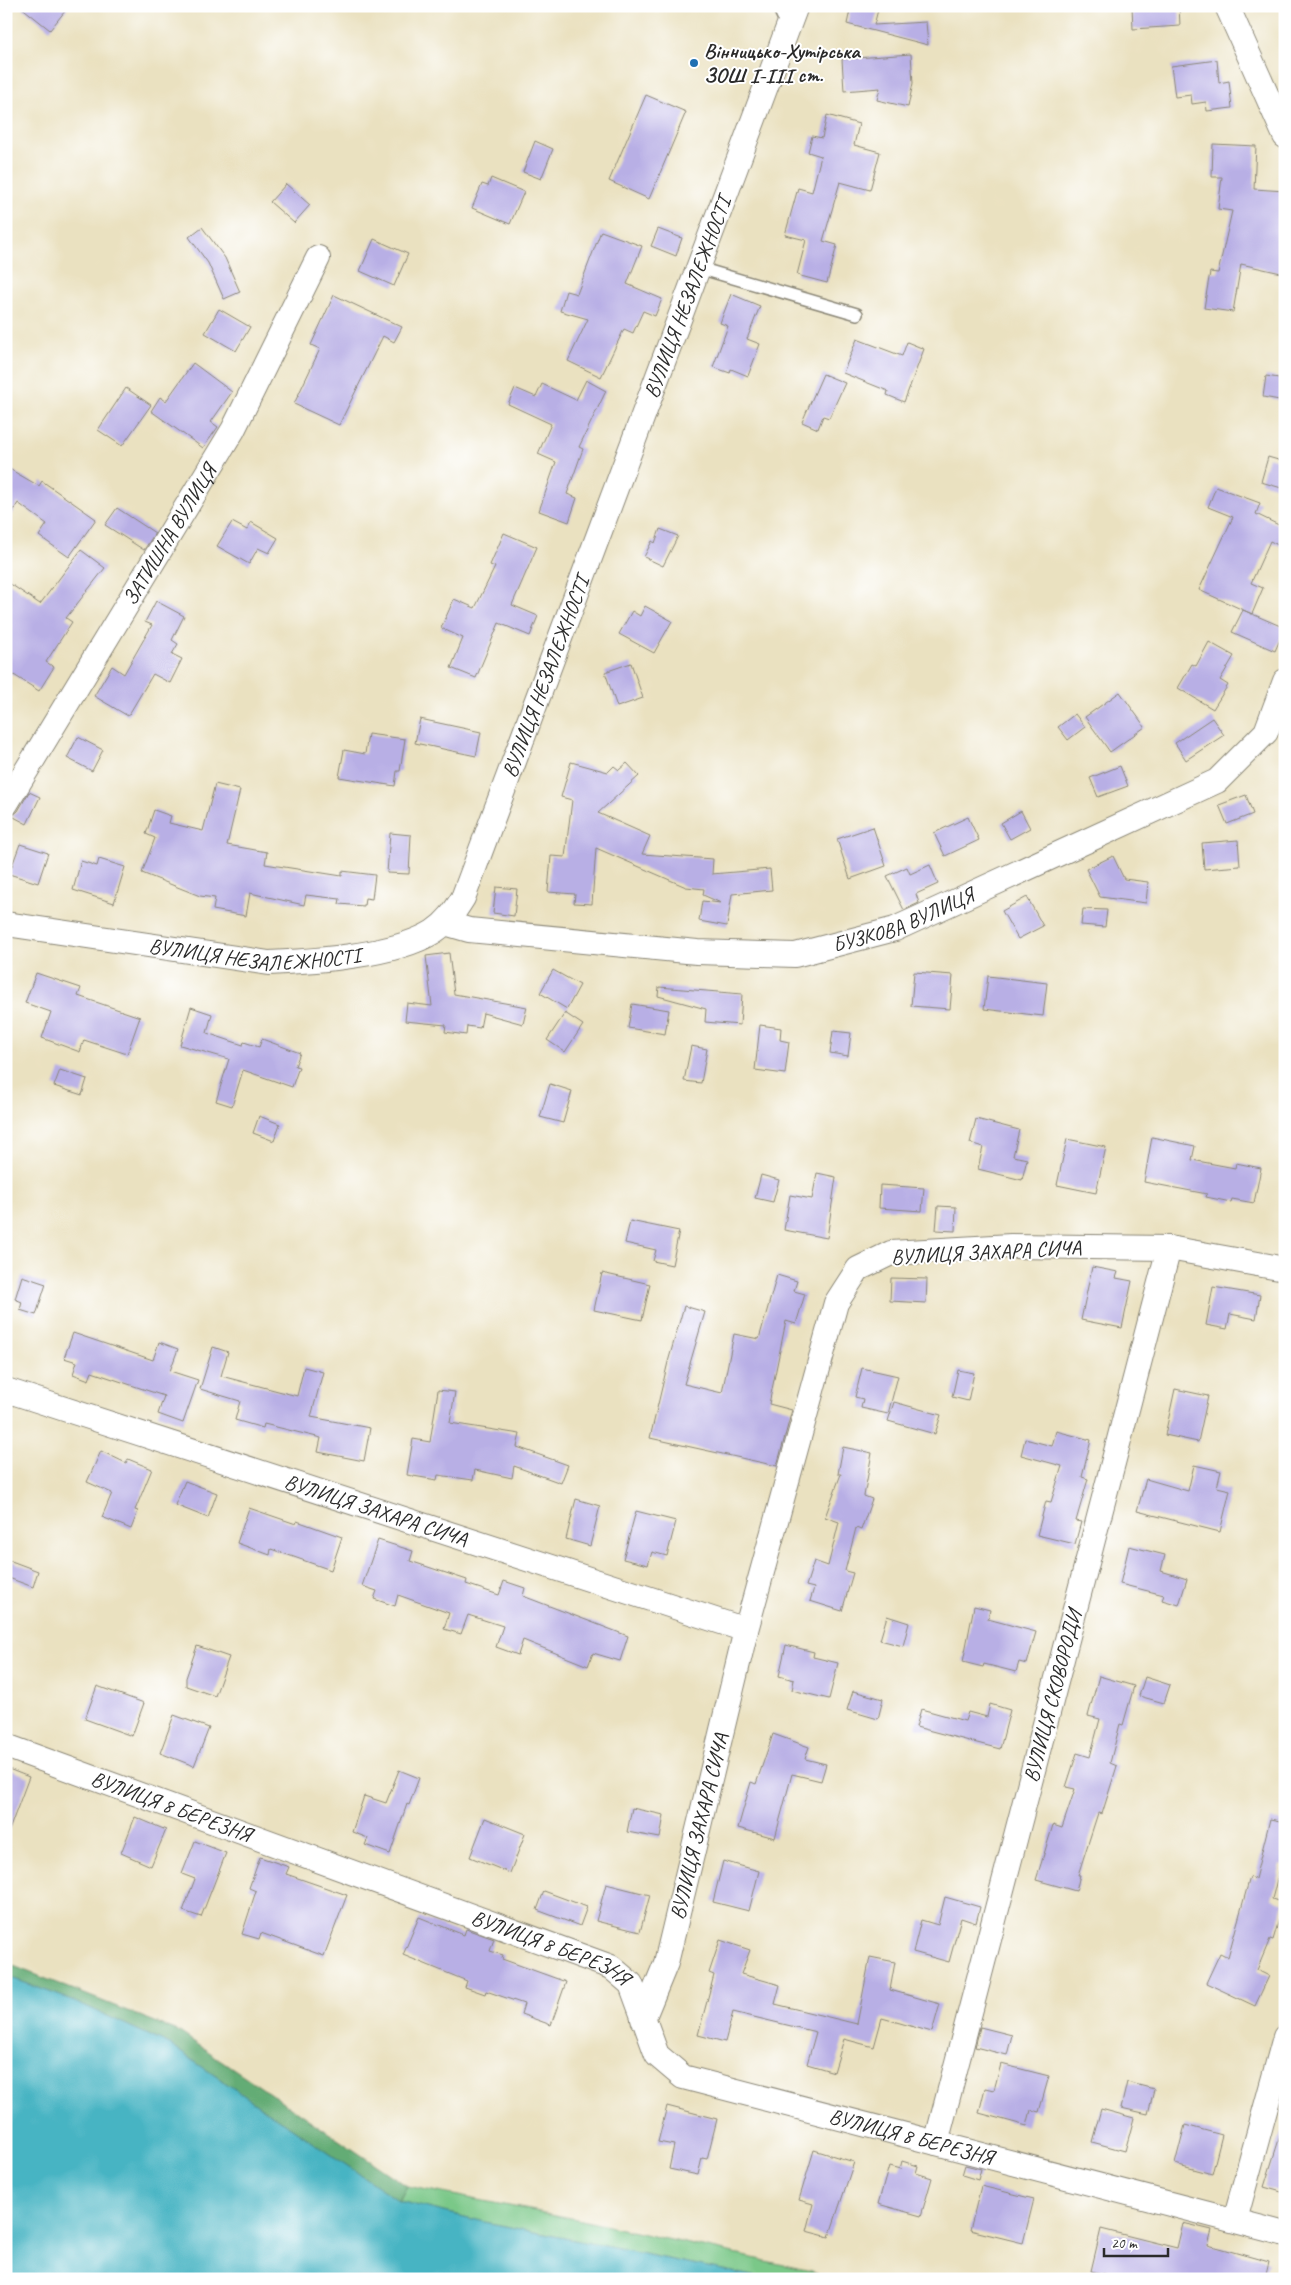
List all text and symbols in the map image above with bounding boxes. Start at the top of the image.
place label: Вінницько-Хутірська ЗОШ І-ІІІ ст. [704,38,861,88]
marker: Вінницько-Хутірська ЗОШ І-ІІІ ст. [688,57,700,69]
street label: ВУЛИЦЯ НЕЗАЛЕЖНОСТІ [638,189,738,401]
street label: ЗАТИШНА ВУЛИЦЯ [117,457,224,610]
street label: ВУЛИЦЯ НЕЗАЛЕЖНОСТІ [496,569,596,781]
street label: БУЗКОВА ВУЛИЦЯ [830,880,980,958]
street label: ВУЛИЦЯ НЕЗАЛЕЖНОСТІ [147,932,366,976]
street label: ВУЛИЦЯ ЗАХАРА СИЧА [890,1234,1082,1270]
street label: ВУЛИЦЯ ЗАХАРА СИЧА [281,1468,471,1552]
street label: ВУЛИЦЯ СКОВОРОДИ [1018,1604,1088,1785]
street label: ВУЛИЦЯ ЗАХАРА СИЧА [664,1730,734,1922]
street label: ВУЛИЦЯ 8 БЕРЕЗНЯ [88,1765,258,1849]
street label: ВУЛИЦЯ 8 БЕРЕЗНЯ [468,1904,638,1992]
street label: ВУЛИЦЯ 8 БЕРЕЗНЯ [826,2103,999,2171]
scale bar [1104,2225,1167,2257]
text: 20 m [1111,2234,1138,2253]

